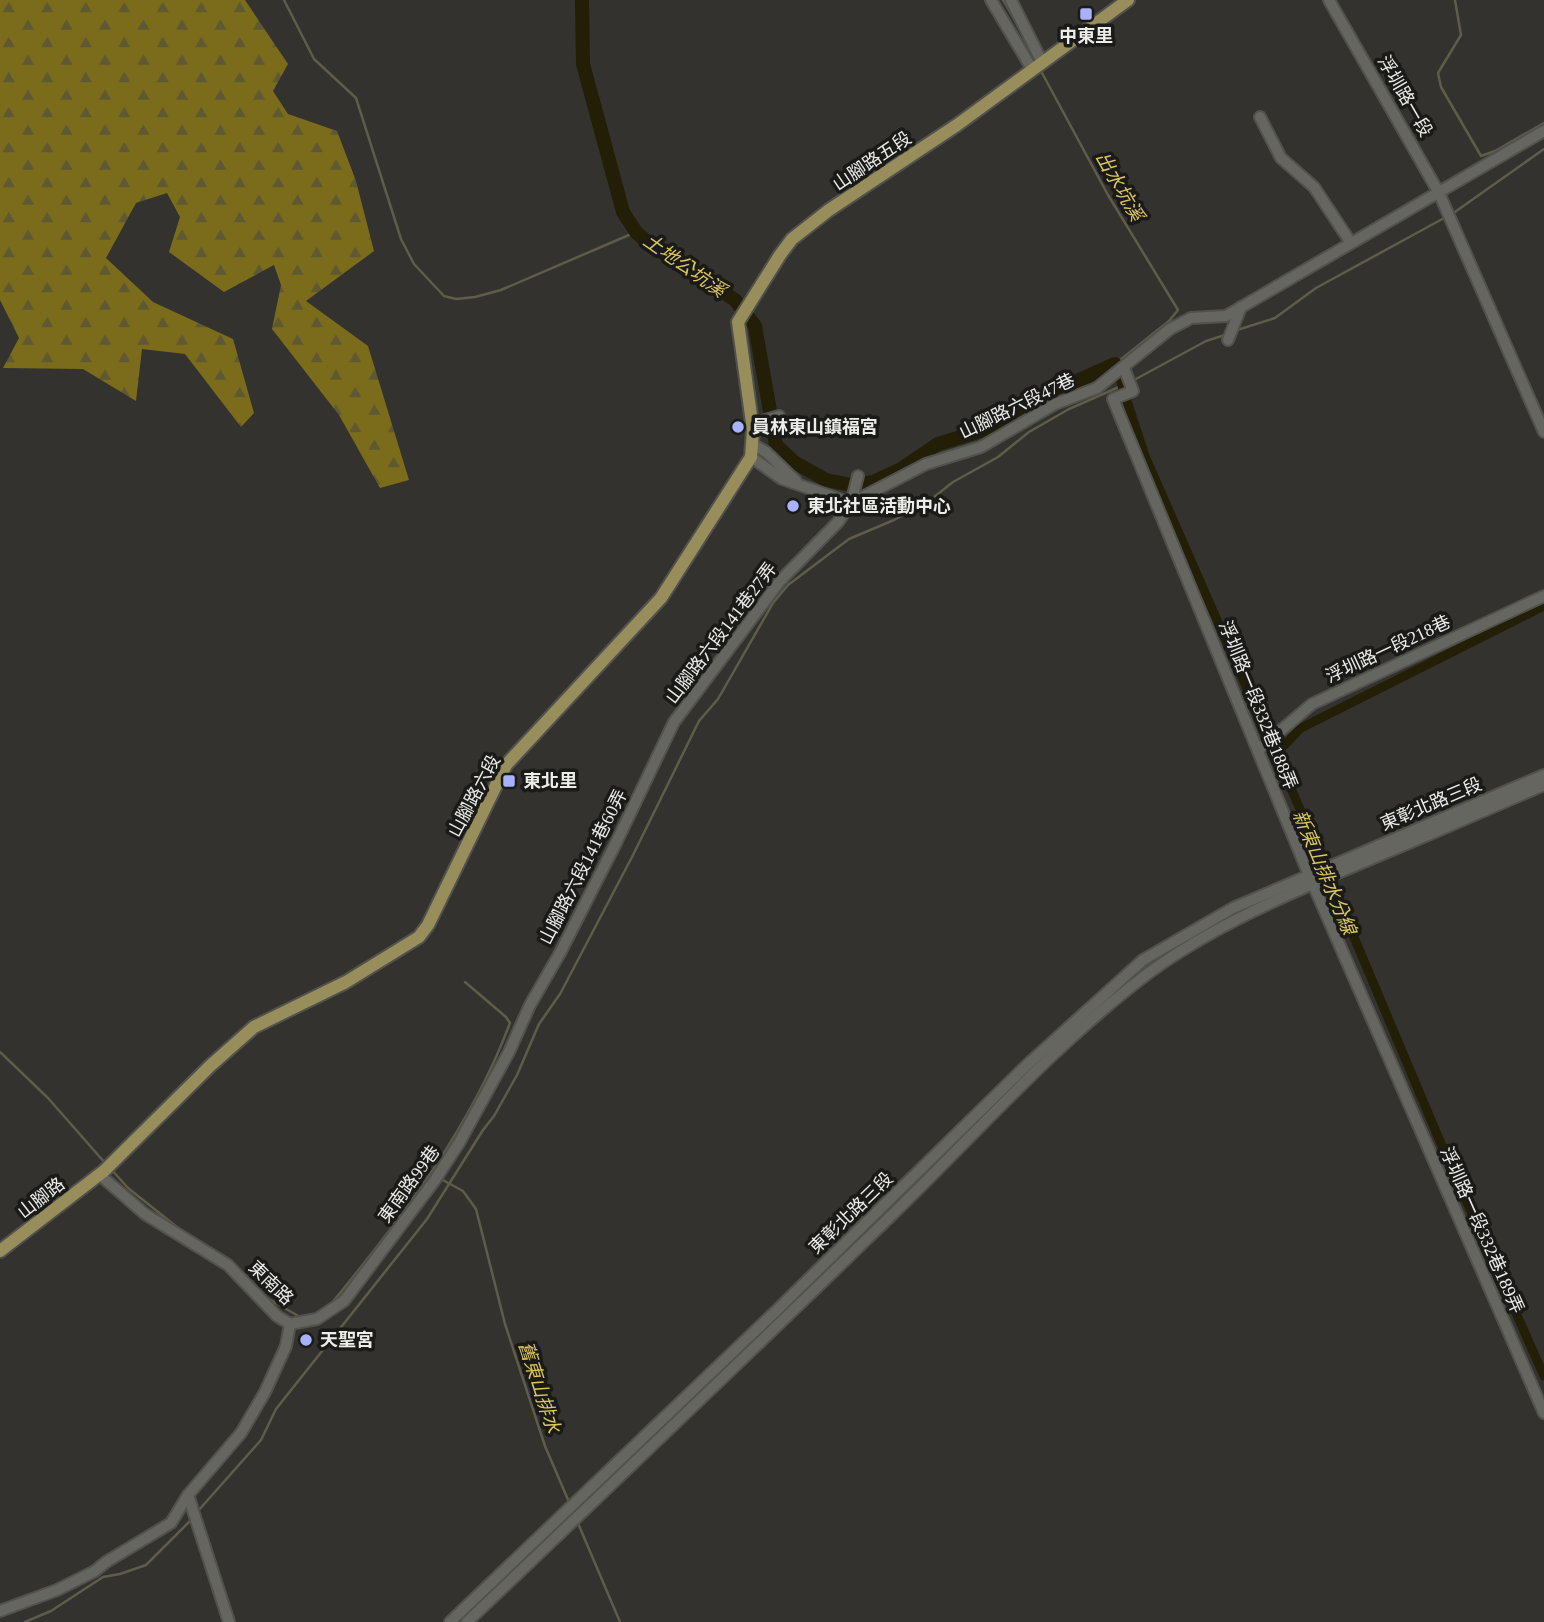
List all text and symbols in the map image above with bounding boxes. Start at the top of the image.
marker: 中東里 [1078,6,1094,22]
place label: 中東里 [1059,26,1113,46]
street label: 浮圳路一段 [1374,52,1436,140]
street label: 山腳路五段 [829,128,915,194]
water label: 出水坑溪 [1091,148,1149,227]
water label: 土地公坑溪 [640,230,732,303]
street label: 山腳路六段47巷 [956,369,1078,443]
place label: 員林東山鎮福宮 [752,417,878,437]
marker: 員林東山鎮福宮 [730,419,746,435]
place label: 東北社區活動中心 [807,496,951,516]
marker: 東北社區活動中心 [785,498,801,514]
street label: 山腳路六段141巷27弄 [662,559,780,707]
street label: 浮圳路一段218巷 [1323,611,1453,687]
street label: 浮圳路一段332巷188弄 [1215,618,1301,792]
street label: 山腳路六段 [444,752,504,840]
place label: 東北里 [523,771,577,791]
marker: 東北里 [501,773,517,789]
street label: 東彰北路三段 [1377,774,1485,834]
street label: 山腳路六段141巷60弄 [535,786,631,948]
water label: 新東山排水分線 [1289,807,1361,939]
street label: 東南路99巷 [374,1142,444,1226]
street label: 浮圳路一段332巷189弄 [1436,1144,1528,1316]
street label: 東彰北路三段 [805,1168,897,1258]
street label: 山腳路 [14,1173,68,1223]
street label: 東南路 [245,1257,297,1309]
place label: 天聖宮 [320,1330,374,1350]
marker: 天聖宮 [298,1332,314,1348]
water label: 舊東山排水 [515,1339,564,1437]

